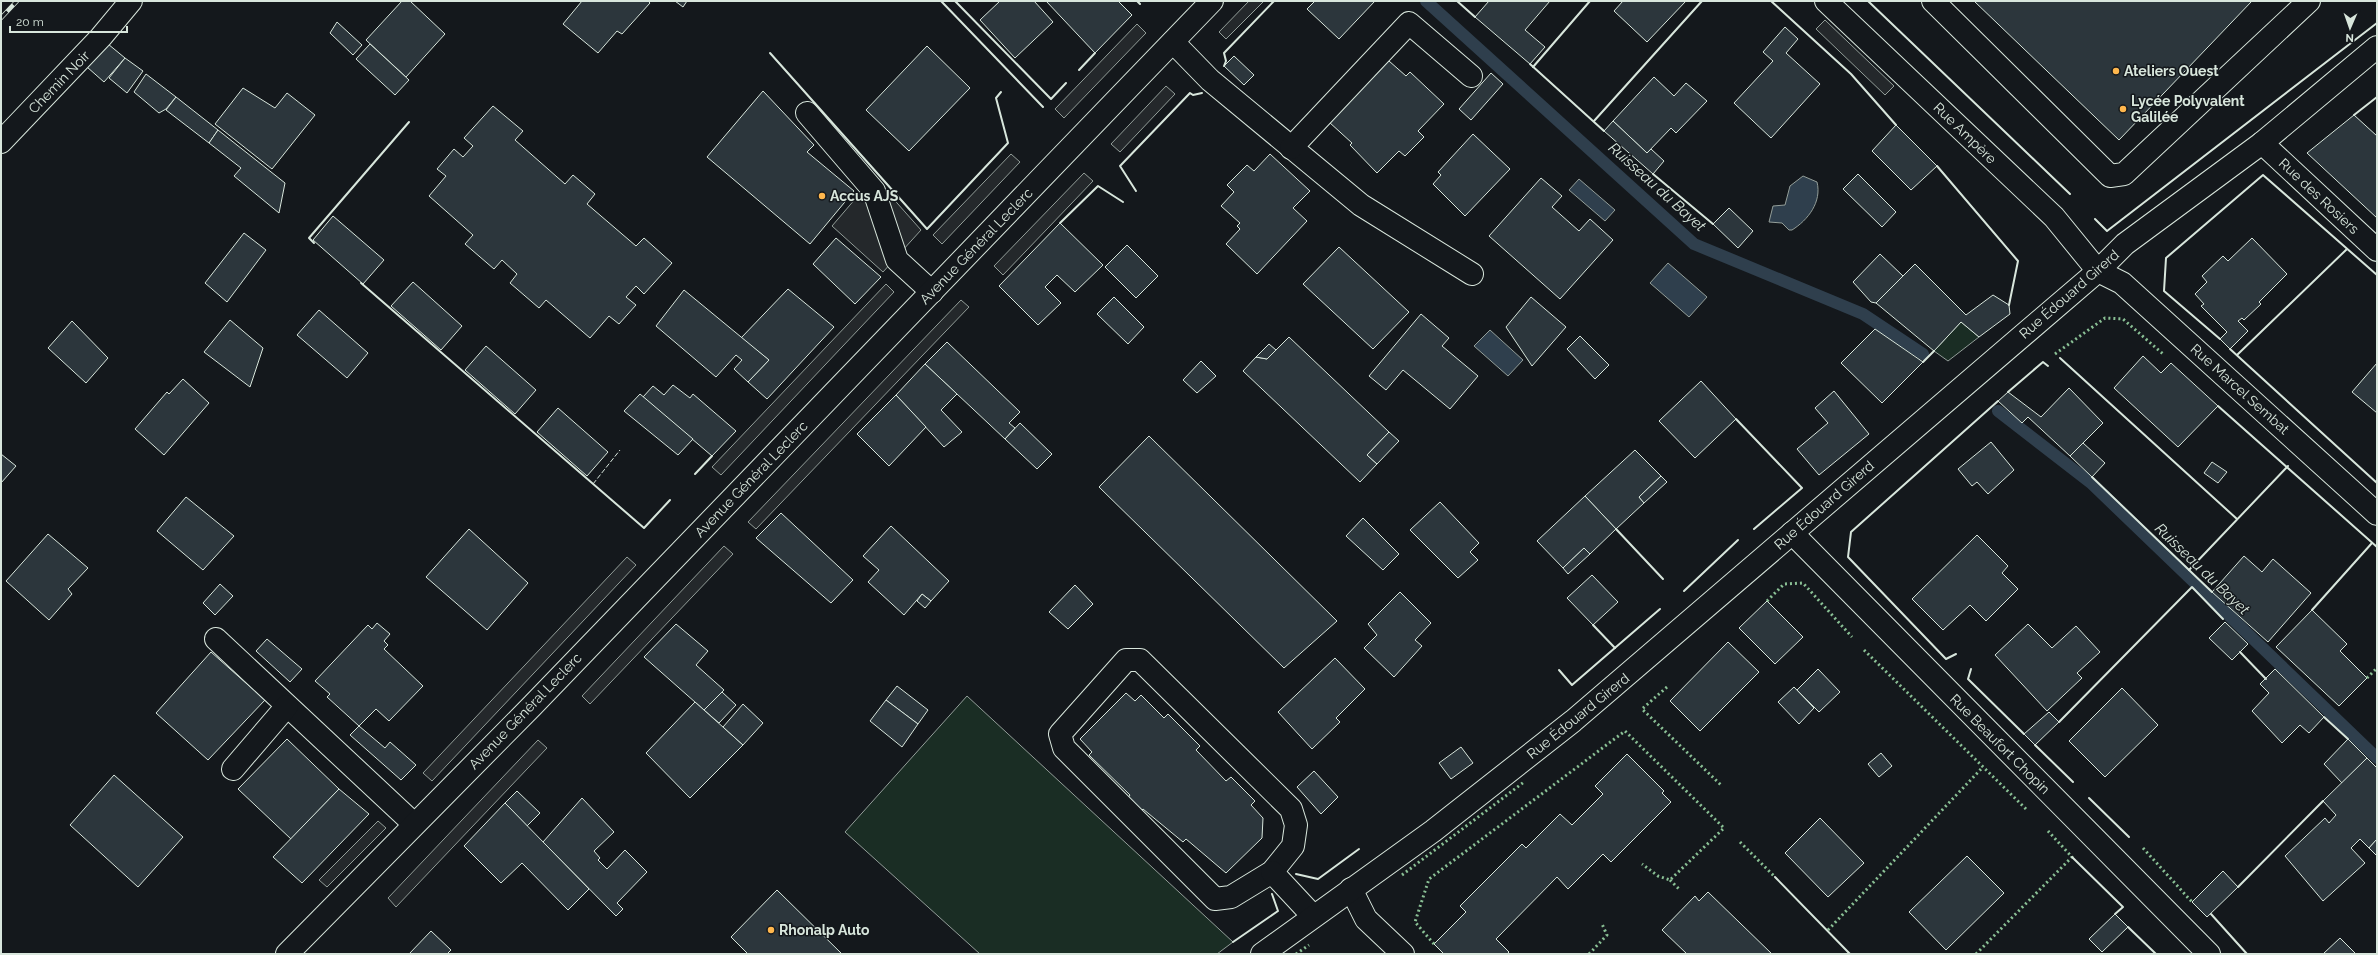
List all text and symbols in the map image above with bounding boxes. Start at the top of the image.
scale bar [10,8,127,34]
north arrow [2330,8,2370,48]
text: 20 m [16,15,44,29]
text: N [2345,31,2354,44]
street label: Chemin Noir [25,47,93,117]
place label: Ateliers Ouest [2124,63,2219,79]
marker: Ateliers Ouest [2111,66,2121,76]
place label: Lycée Polyvalent Galilée [2131,93,2245,125]
street label: Rue Ampère [1930,99,2000,167]
marker: Lycée Polyvalent Galilée [2118,104,2128,114]
water label: Ruisseau du Bayet [1605,139,1709,235]
street label: Rue des Rosiers [2276,155,2362,237]
street label: Avenue Général Leclerc [916,184,1036,307]
place label: Accus AJS [830,188,899,204]
marker: Accus AJS [817,191,827,201]
street label: Rue Édouard Girerd [2015,246,2122,342]
street label: Rue Marcel Sembat [2187,341,2293,438]
street label: Avenue Général Leclerc [691,417,811,540]
street label: Rue Édouard Girerd [1770,457,1877,553]
water label: Ruisseau du Bayet [2151,519,2253,619]
street label: Avenue Général Leclerc [465,649,585,772]
street label: Rue Édouard Girerd [1523,669,1632,762]
street label: Rue Beaufort Chopin [1947,691,2053,797]
place label: Rhonalp Auto [779,922,870,938]
marker: Rhonalp Auto [766,925,776,935]

